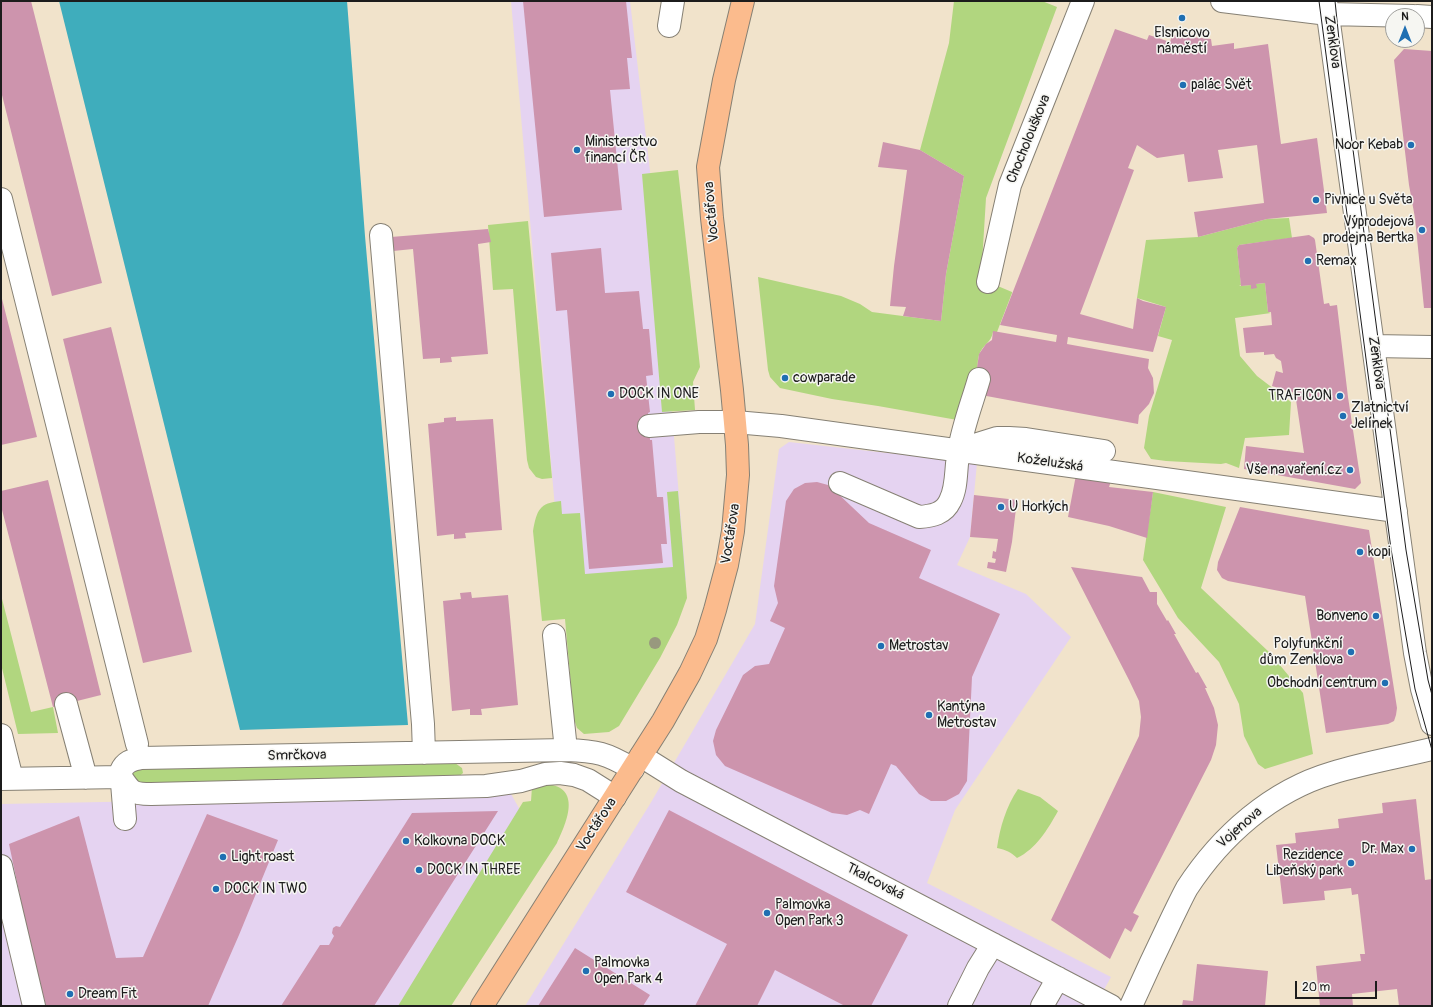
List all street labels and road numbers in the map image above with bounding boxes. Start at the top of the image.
street label: Zenklova [1320,14,1344,70]
street label: Chocholouškova [1004,92,1054,186]
street label: Voctářova [701,181,723,243]
street label: Zenklova [1364,335,1388,391]
street label: Koželužská [1016,450,1084,476]
street label: Voctářova [718,503,744,565]
street label: Smrčkova [267,747,327,765]
street label: Voctářova [573,795,621,855]
street label: Vojenova [1214,804,1266,852]
street label: Tkalcovská [843,860,907,904]

